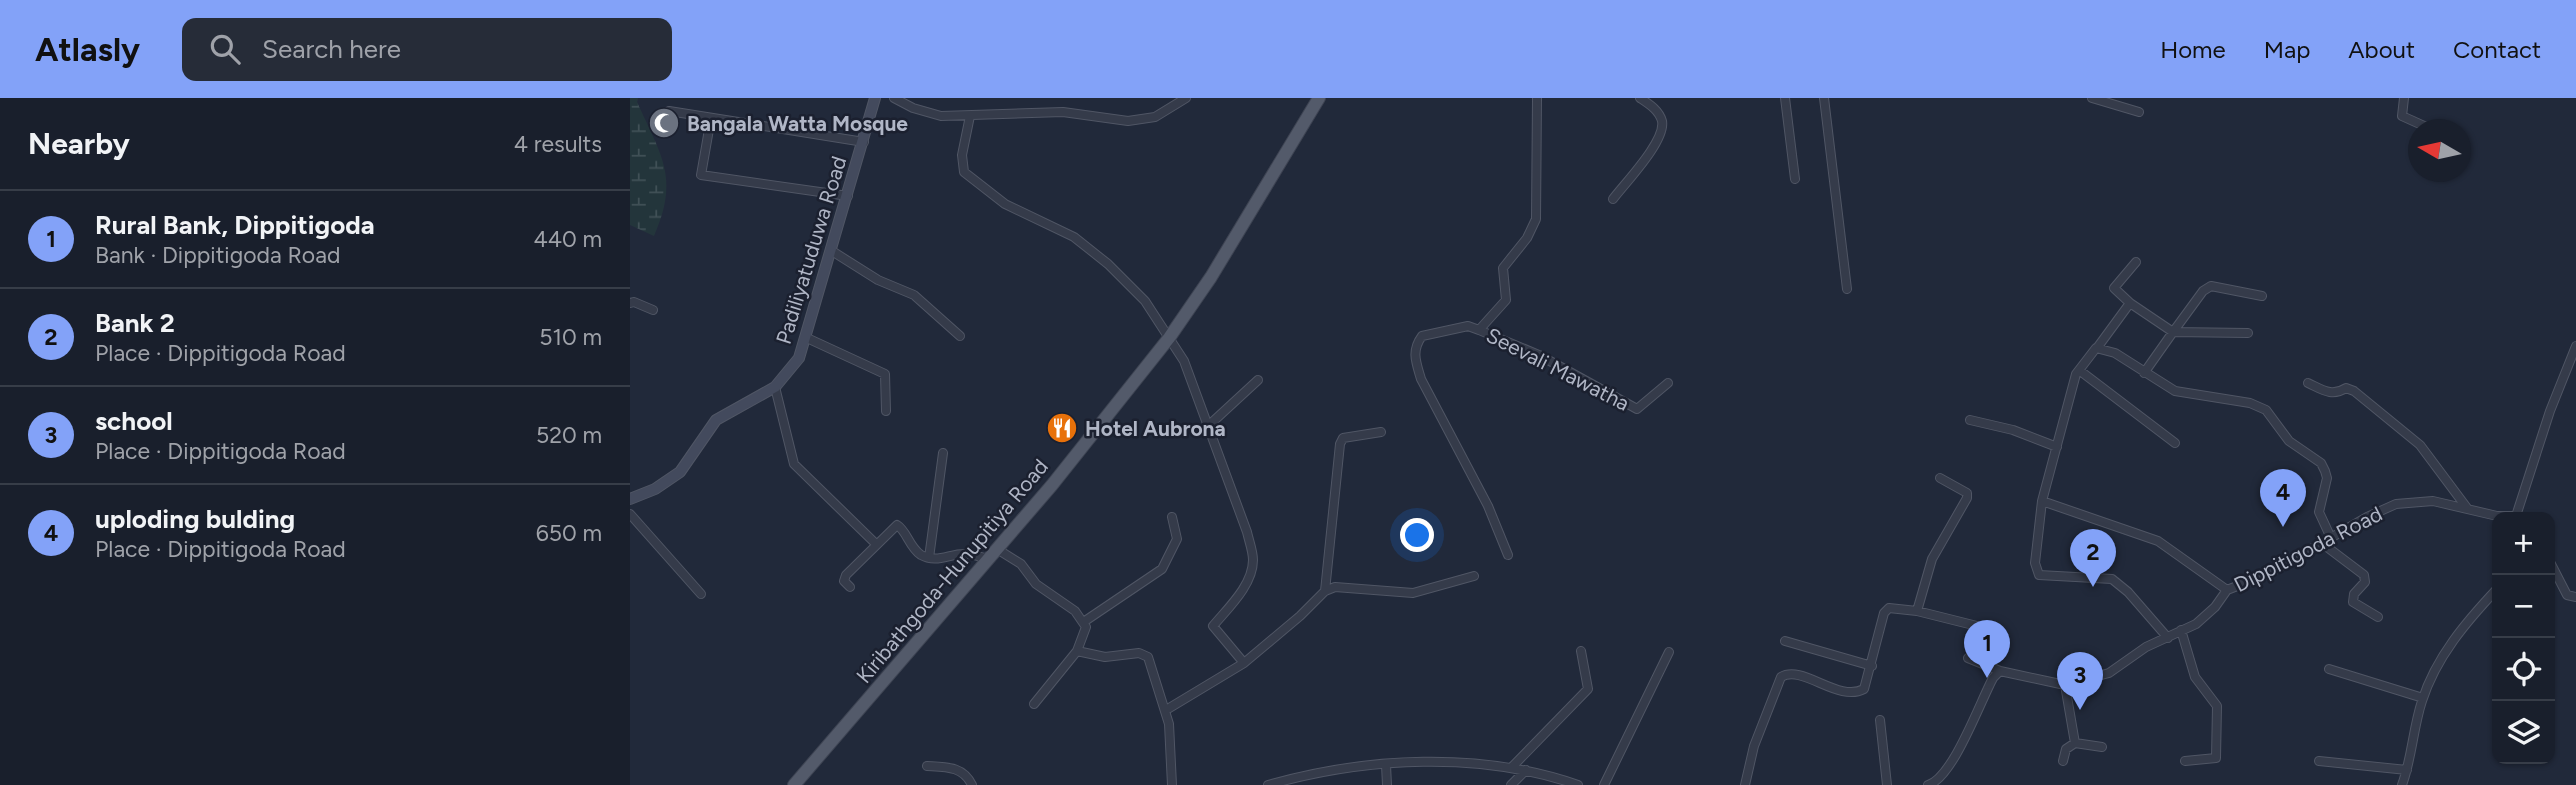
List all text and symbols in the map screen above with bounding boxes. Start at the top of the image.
search box [182,18,672,81]
text: Atlasly [35,30,140,69]
icon: search [206,30,244,68]
text: Search here [262,33,401,65]
text: Home [2160,35,2226,64]
text: Map [2264,35,2310,64]
text: About [2348,35,2415,64]
text: Contact [2453,35,2541,64]
mosque icon: Bangala Watta Mosque [647,106,681,140]
place label: Bangala Watta Mosque [687,111,908,136]
north arrow [2408,119,2471,182]
text: Nearby [28,125,130,162]
text: 4 results [514,130,602,158]
street label: Padiliyatuduwa Road [771,153,851,347]
text: Rural Bank, Dippitigoda [95,209,375,241]
text: 1 [46,225,56,253]
text: 440 m [533,225,602,253]
text: Bank · Dippitigoda Road [95,241,340,269]
text: Bank 2 [95,307,175,339]
street label: Seevali Mawatha [1482,322,1634,416]
text: 2 [44,323,58,351]
text: 510 m [539,323,602,351]
text: Place · Dippitigoda Road [95,339,346,367]
text: school [95,405,173,437]
restaurant icon: Hotel Aubrona [1045,411,1079,445]
place label: Hotel Aubrona [1085,416,1226,441]
text: 3 [45,421,57,449]
text: 520 m [536,421,602,449]
text: Place · Dippitigoda Road [95,437,346,465]
street label: Kiribathgoda-Hunupitiya Road [851,454,1053,688]
pin: 4 [2260,469,2306,527]
street label: Dippitigoda Road [2230,501,2386,597]
text: uploding bulding [95,503,295,535]
map controls [2492,512,2555,764]
button: + [2492,512,2555,575]
your location [1400,518,1434,552]
text: 4 [44,519,58,547]
text: 650 m [536,519,602,547]
pin: 2 [2070,529,2116,587]
text: Place · Dippitigoda Road [95,535,346,563]
button: − [2492,575,2555,638]
pin: 1 [1964,620,2010,678]
button: locate [2492,638,2555,701]
pin: 3 [2057,652,2103,710]
button: layers [2492,701,2555,764]

